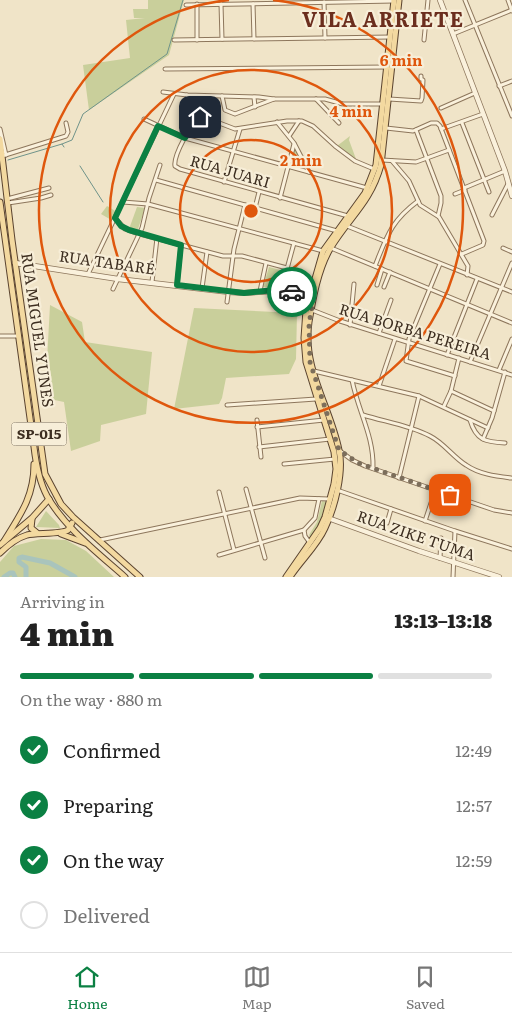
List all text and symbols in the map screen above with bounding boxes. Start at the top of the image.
district label: VILA ARRIETE [302,3,464,33]
text: 6 min [380,48,423,71]
pin [179,96,221,138]
text: 4 min [330,99,373,122]
icon: home [186,103,214,131]
street label: RUA JUARI [188,148,273,193]
text: 2 min [280,148,323,171]
centre of rings [242,202,260,220]
street label: RUA TABARÉ [58,243,157,280]
street label: RUA MIGUEL YUNES [16,251,61,408]
courier [267,267,317,317]
icon: car [278,278,306,306]
street label: RUA BORBA PEREIRA [337,296,494,365]
road number: SP-015 [12,422,66,446]
pin [429,474,471,516]
icon: bag [436,481,464,509]
street label: RUA ZIKE TUMA [354,504,479,566]
text: Arriving in [20,589,105,613]
text: 13:13–13:18 [394,606,492,634]
text: 4 min [20,608,114,656]
text: On the way · 880 m [20,687,162,711]
icon: check [20,736,48,764]
text: Confirmed [63,736,161,764]
text: 12:49 [455,738,492,762]
icon: check [20,791,48,819]
text: Preparing [63,791,153,819]
text: 12:57 [456,793,492,817]
icon: check [20,846,48,874]
text: On the way [63,846,164,874]
text: 12:59 [456,848,492,872]
text: Delivered [63,901,150,929]
tab: Home [67,963,108,1013]
tab: Map [242,963,272,1013]
tab: Saved [406,963,445,1013]

